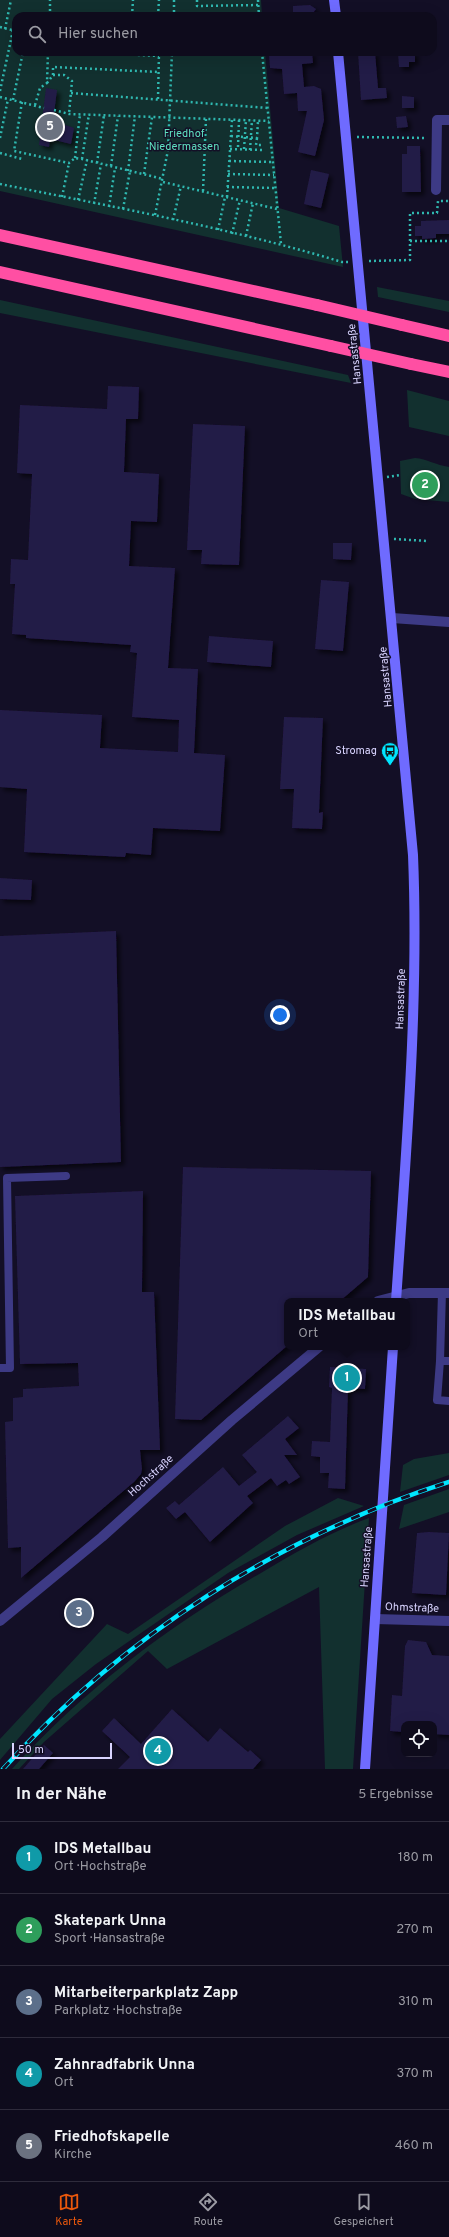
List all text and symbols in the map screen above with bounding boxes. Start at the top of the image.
search box [12,12,437,56]
icon: search [26,23,48,45]
text: Hier suchen [58,25,138,44]
pin: 5 [37,112,63,142]
park label: Friedhof Niedermassen [149,127,219,154]
street label: Hansastraße [345,323,365,385]
pin: 2 [412,470,438,500]
street label: Hansastraße [376,646,396,708]
bus stop icon: Stromag [380,741,400,766]
place label: Stromag [335,744,377,758]
street label: Hansastraße [393,968,409,1030]
your location [270,1005,290,1025]
popup [284,1298,410,1350]
text: IDS Metallbau [298,1307,396,1326]
text: Ort [298,1326,318,1342]
pin: 1 [334,1363,360,1393]
street label: Hochstraße [125,1452,177,1500]
street label: Hansastraße [358,1526,376,1588]
pin: 3 [66,1598,92,1628]
street label: Ohmstraße [385,1600,439,1616]
map controls [401,1721,437,1757]
button: locate [401,1721,437,1757]
pin: 4 [145,1736,171,1766]
scale bar [12,1741,112,1760]
text: 50 m [18,1743,44,1757]
text: In der Nähe [16,1784,107,1806]
text: 5 Ergebnisse [358,1787,433,1803]
text: IDS Metallbau [54,1840,151,1859]
text: 1 [26,1850,32,1866]
text: 180 m [398,1850,433,1866]
text: Ort · Hochstraße [54,1859,146,1875]
text: Skatepark Unna [54,1912,166,1931]
text: 2 [25,1922,33,1938]
text: 270 m [396,1922,433,1938]
text: Sport · Hansastraße [54,1931,165,1947]
text: Mitarbeiterparkplatz Zapp [54,1984,238,2003]
text: 3 [25,1994,33,2010]
text: 310 m [398,1994,433,2010]
text: Parkplatz · Hochstraße [54,2003,182,2019]
text: Zahnradfabrik Unna [54,2056,195,2075]
text: 4 [25,2066,33,2082]
text: 370 m [396,2066,433,2082]
text: Ort [54,2075,74,2091]
text: Friedhofskapelle [54,2128,170,2147]
text: 5 [25,2138,33,2154]
text: 460 m [395,2138,433,2154]
text: Kirche [54,2147,92,2163]
tab: Karte [55,2191,83,2229]
tab: Route [193,2191,223,2229]
tab: Gespeichert [334,2191,394,2229]

